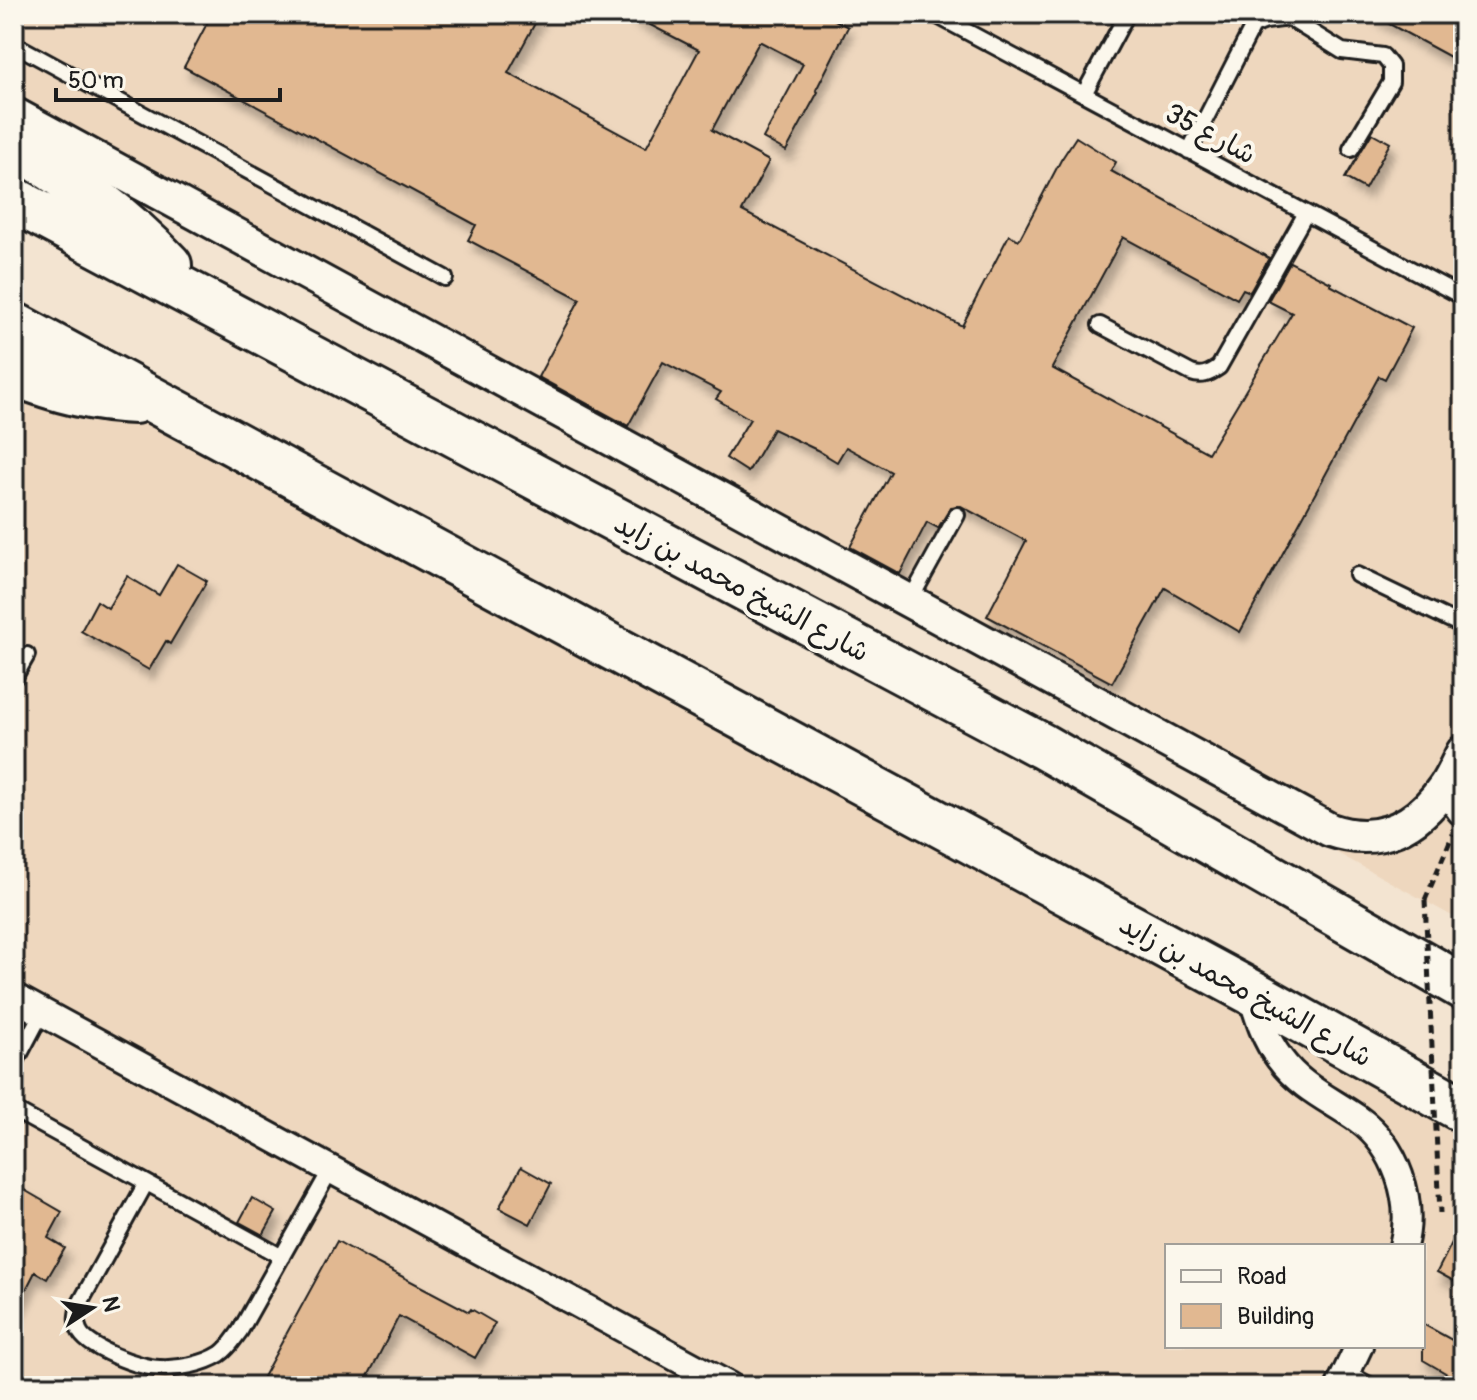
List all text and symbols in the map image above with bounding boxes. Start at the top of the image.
scale bar [56,52,280,102]
text: 50 m [68,66,124,95]
street label: شارع 35 [1159,96,1262,174]
street label: شارع الشيخ محمد بن زايد [607,506,875,671]
street label: شارع الشيخ محمد بن زايد [1112,907,1378,1076]
legend [1165,1244,1425,1348]
text: Road [1237,1262,1287,1291]
north arrow [52,1268,132,1348]
text: N [95,1294,126,1314]
text: Building [1237,1302,1314,1331]

